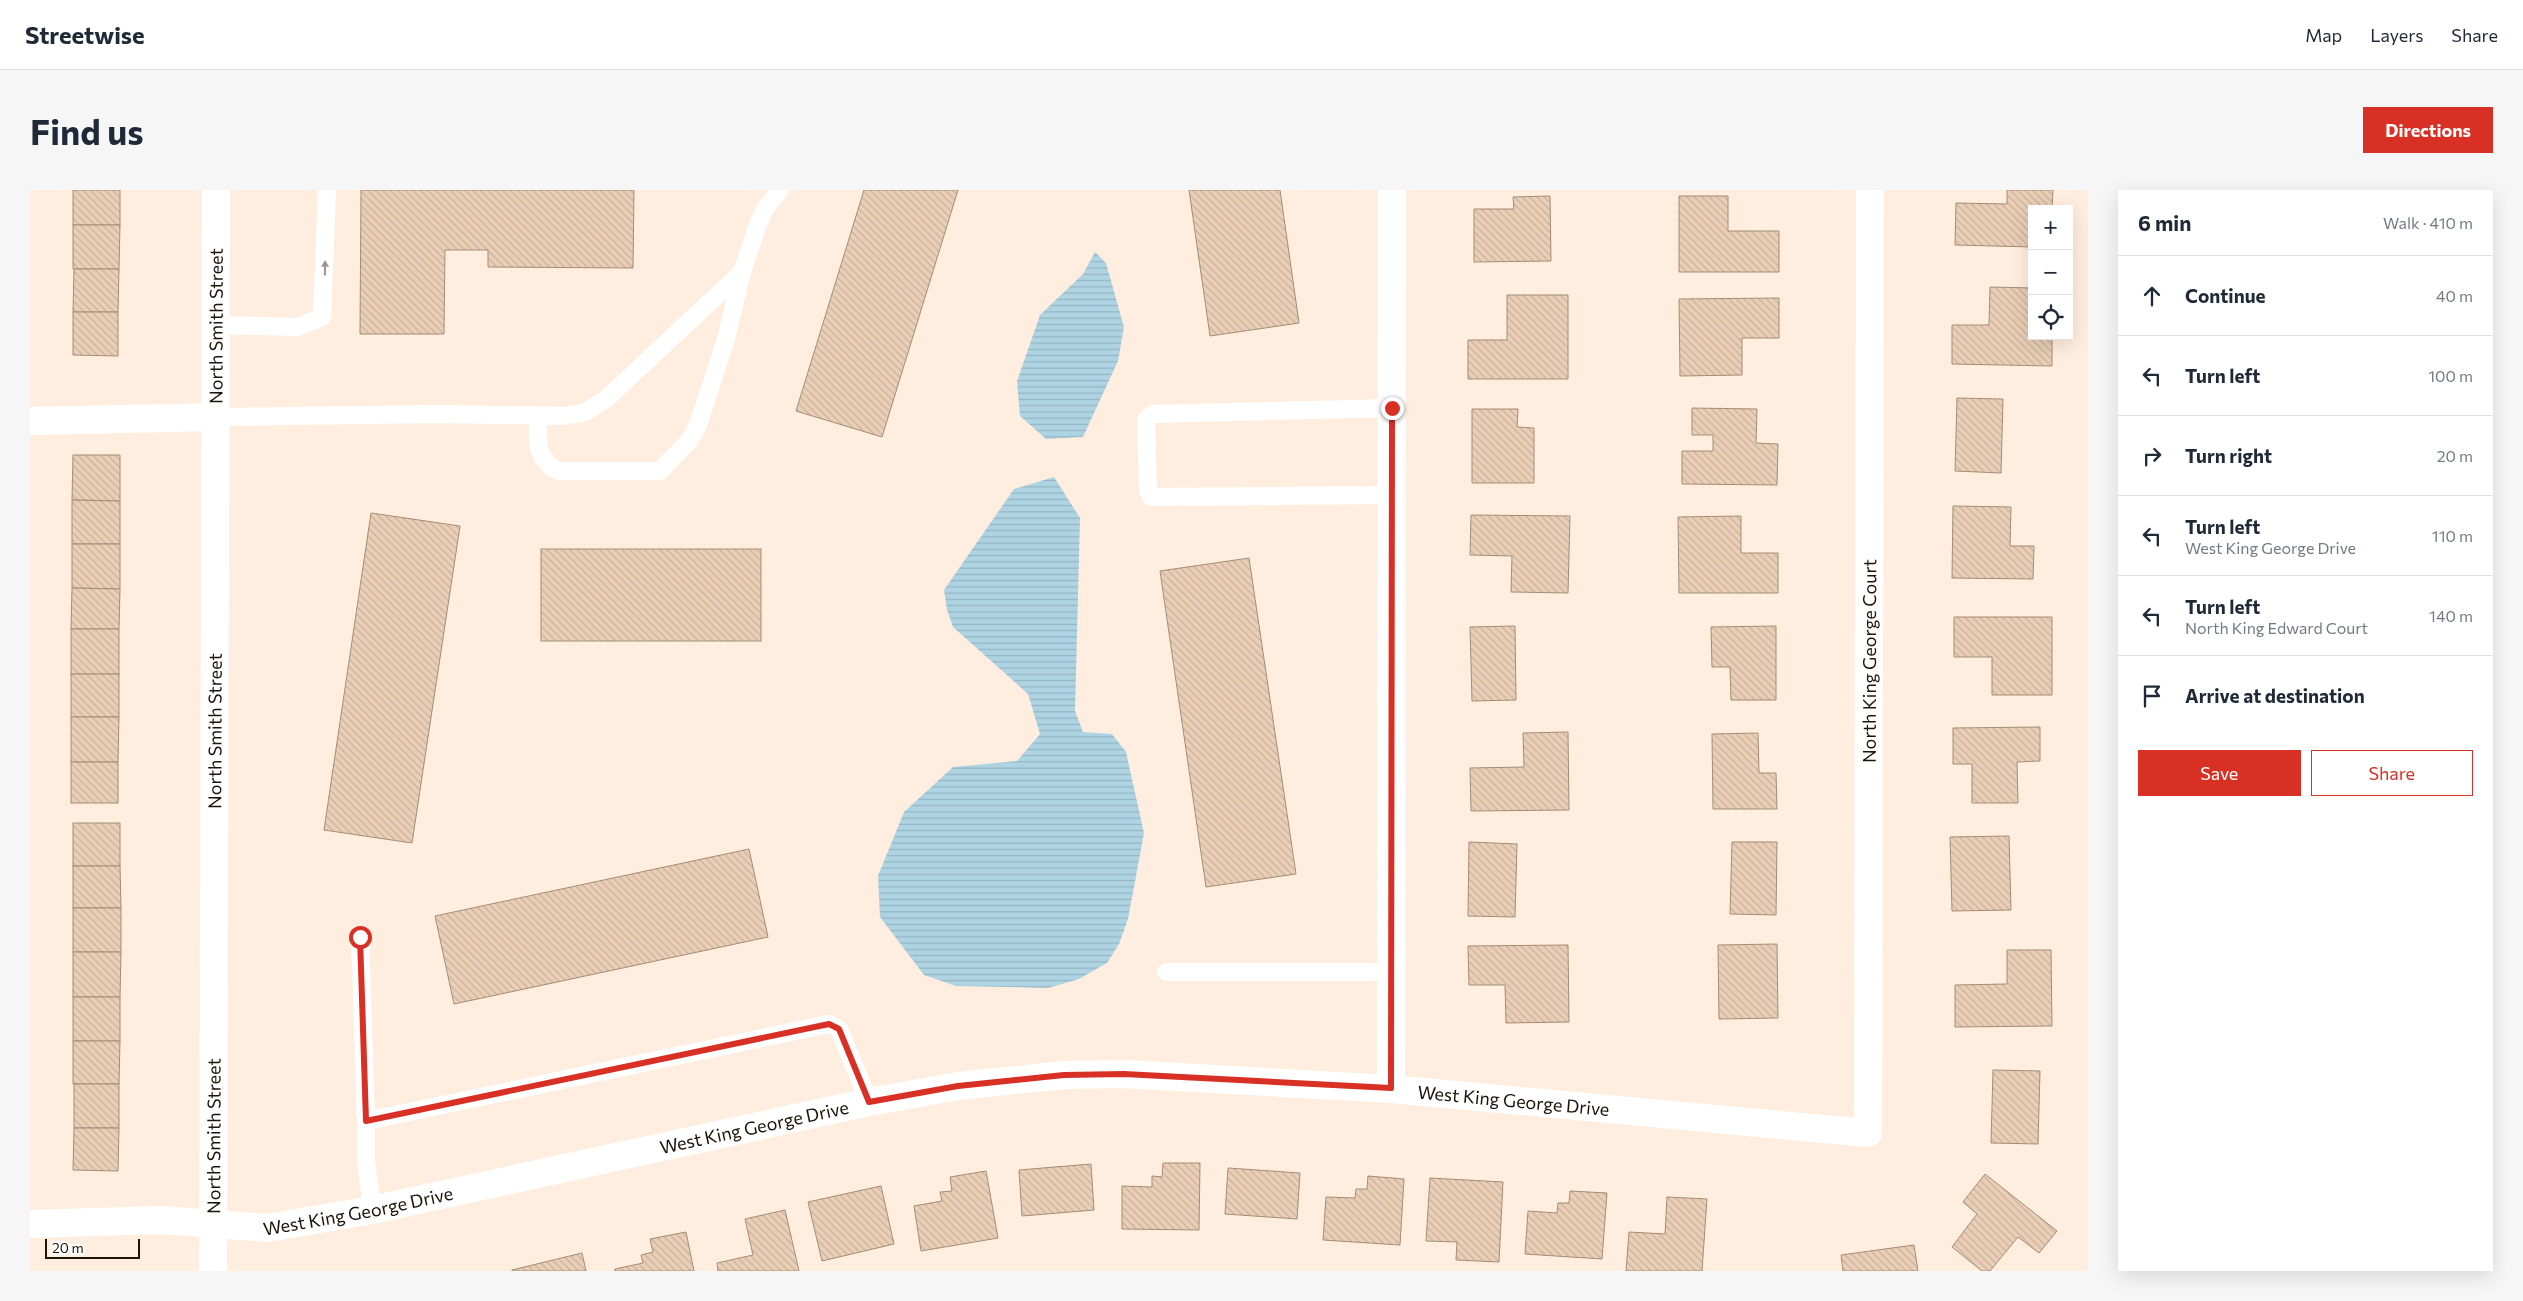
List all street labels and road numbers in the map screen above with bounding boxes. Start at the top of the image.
street label: North Smith Street [204,248,227,404]
street label: North King George Court [1858,559,1880,763]
street label: North Smith Street [203,653,226,809]
street label: North Smith Street [202,1058,225,1214]
street label: West King George Drive [1417,1081,1610,1120]
street label: West King George Drive [658,1096,851,1158]
street label: West King George Drive [262,1182,455,1240]

